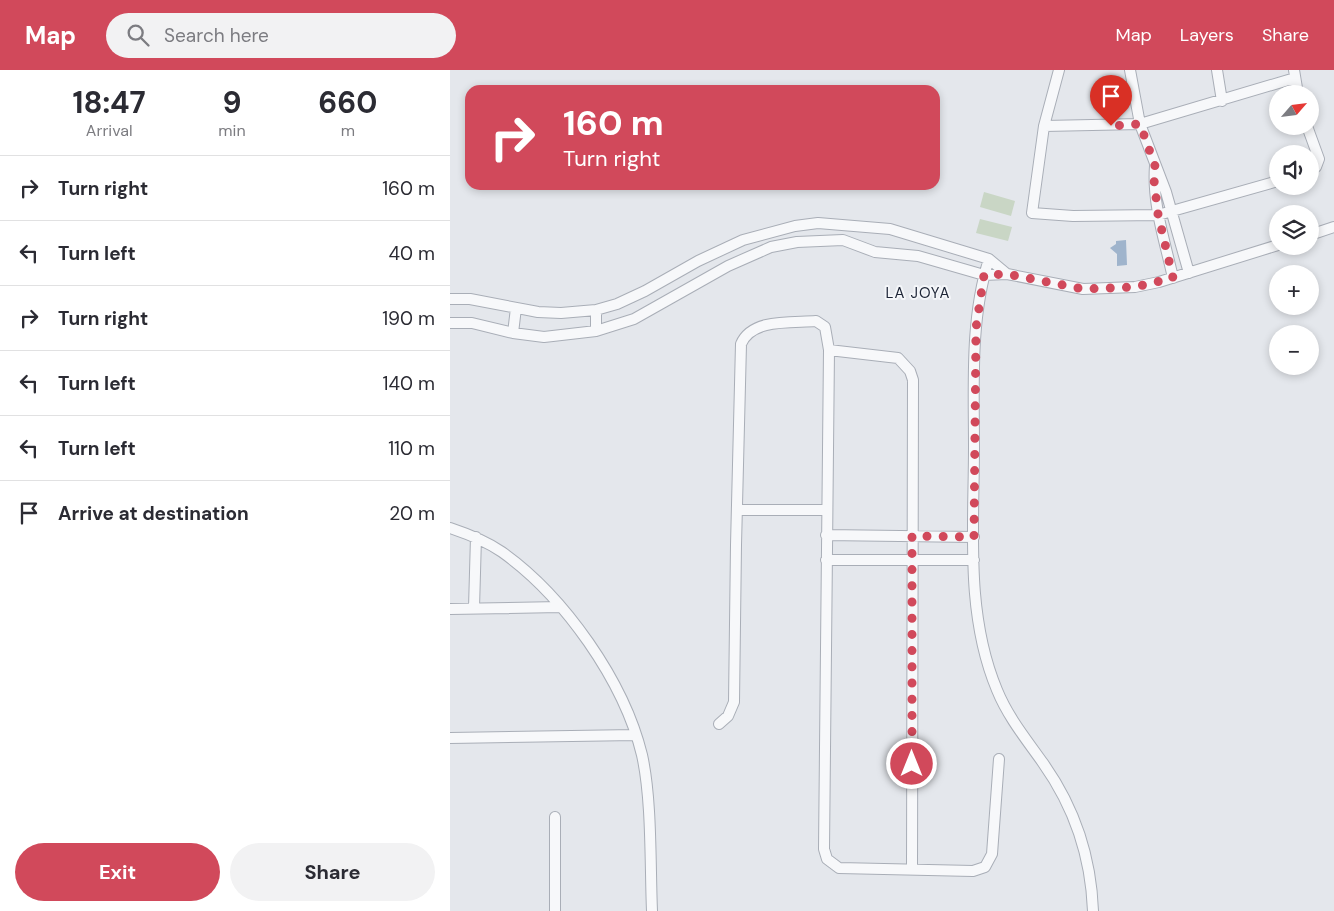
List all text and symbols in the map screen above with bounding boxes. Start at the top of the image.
search box [106,13,456,58]
text: Map [25,20,76,51]
icon: search [124,21,152,49]
text: Search here [164,23,269,48]
text: Map [1116,23,1152,47]
text: Layers [1180,23,1234,47]
text: Share [1262,23,1309,47]
pin [1090,75,1132,126]
icon: arrive [1097,82,1125,110]
text: 18:47 [73,83,146,122]
text: 9 [222,83,242,122]
text: 660 [318,83,377,122]
north arrow [1269,85,1319,135]
map controls [1269,85,1319,375]
text: 160 m [563,100,664,146]
icon: right [480,105,545,170]
text: Arrival [86,120,132,141]
text: min [218,120,246,141]
text: m [341,120,355,141]
text: Turn right [563,144,660,173]
button: sound [1269,145,1319,195]
icon: right [15,174,43,202]
text: Turn right [58,176,148,201]
text: 160 m [382,176,435,201]
button: layers [1269,205,1319,255]
icon: left [15,239,43,267]
text: Turn left [58,241,136,266]
text: 40 m [388,241,435,266]
button: + [1269,265,1319,315]
district label: LA JOYA [886,283,950,303]
icon: right [15,304,43,332]
text: Turn right [58,306,148,331]
text: 190 m [382,306,435,331]
button: − [1269,325,1319,375]
icon: left [15,369,43,397]
text: Turn left [58,371,136,396]
text: 140 m [383,371,435,396]
icon: left [15,434,43,462]
text: Turn left [58,436,136,461]
text: 110 m [388,436,435,461]
icon: arrive [15,499,43,527]
text: Arrive at destination [58,501,249,526]
text: 20 m [389,501,435,526]
position arrow [885,737,937,789]
button: Exit [15,843,220,901]
button: Share [230,843,435,901]

